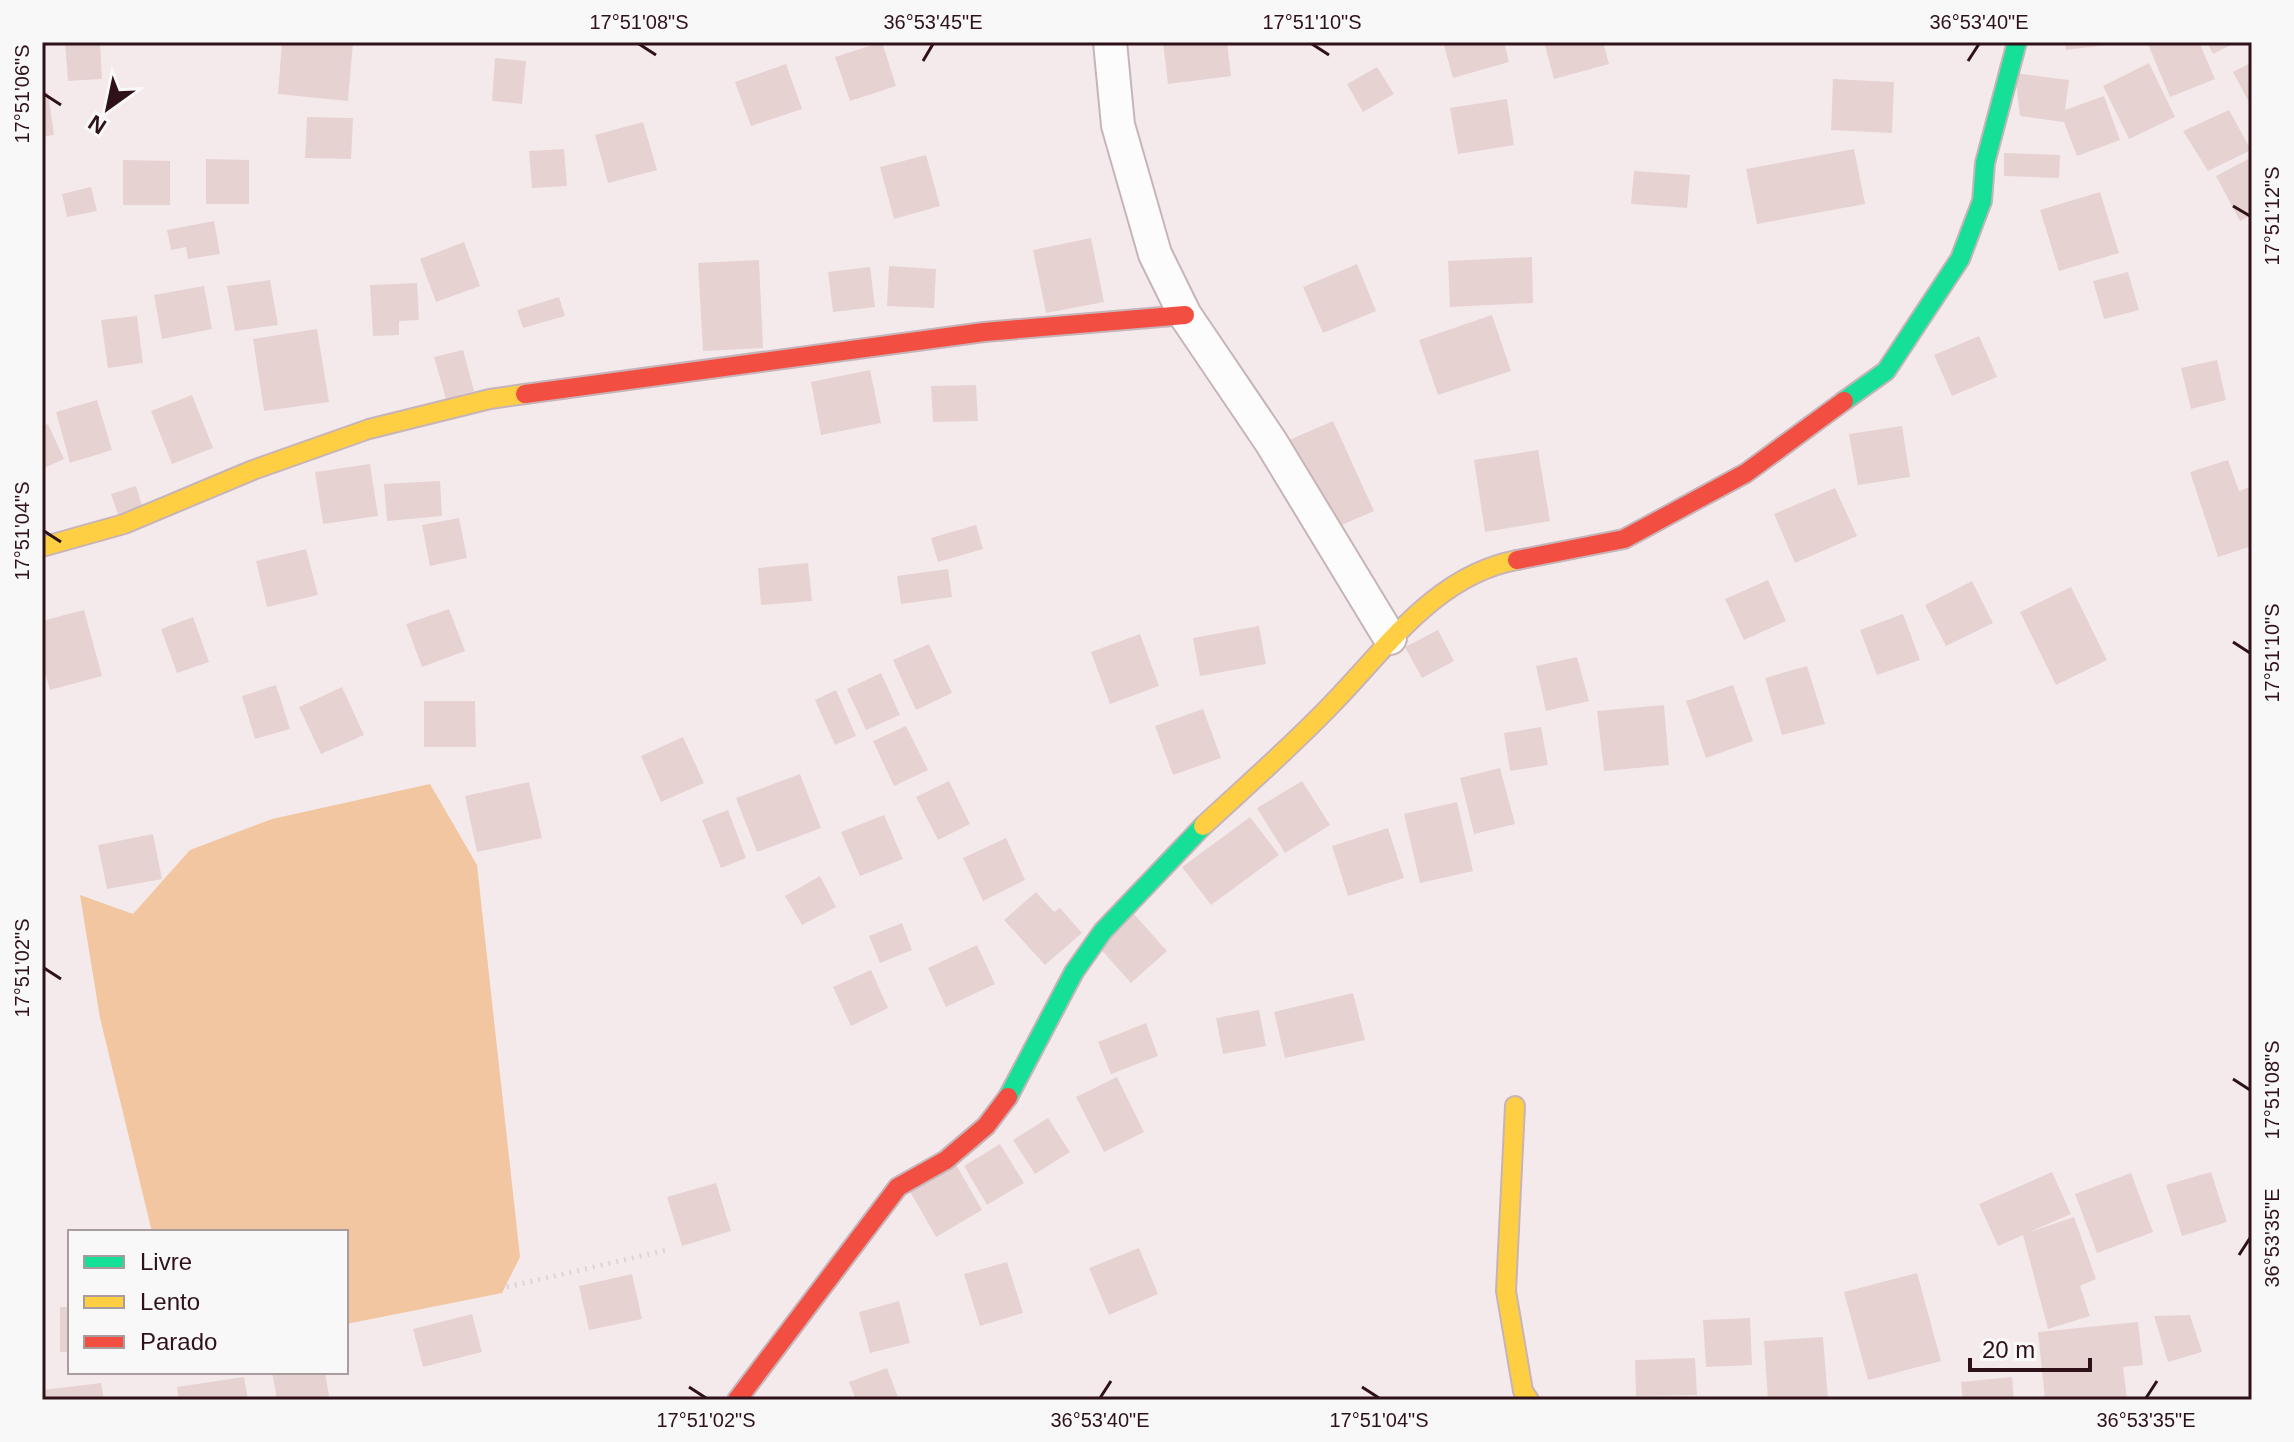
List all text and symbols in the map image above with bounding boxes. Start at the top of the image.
text: 17°51'08"S [590,11,689,33]
text: 36°53'45"E [884,11,983,33]
text: 17°51'10"S [1263,11,1362,33]
text: 36°53'40"E [1930,11,2029,33]
text: 17°51'06"S [11,45,33,144]
north arrow [68,68,148,148]
text: N [84,110,111,139]
text: 17°51'12"S [2261,167,2283,266]
text: 17°51'04"S [11,482,33,581]
text: 17°51'10"S [2261,604,2283,703]
text: 17°51'02"S [11,919,33,1018]
text: 17°51'08"S [2261,1041,2283,1140]
text: 36°53'35"E [2261,1189,2283,1288]
legend [68,1230,348,1374]
text: Livre [140,1248,192,1275]
text: Lento [140,1288,200,1315]
scale bar [1970,1322,2090,1372]
text: Parado [140,1328,217,1355]
text: 20 m [1982,1336,2035,1363]
text: 17°51'02"S [657,1409,756,1431]
text: 36°53'40"E [1051,1409,1150,1431]
text: 17°51'04"S [1330,1409,1429,1431]
text: 36°53'35"E [2097,1409,2196,1431]

